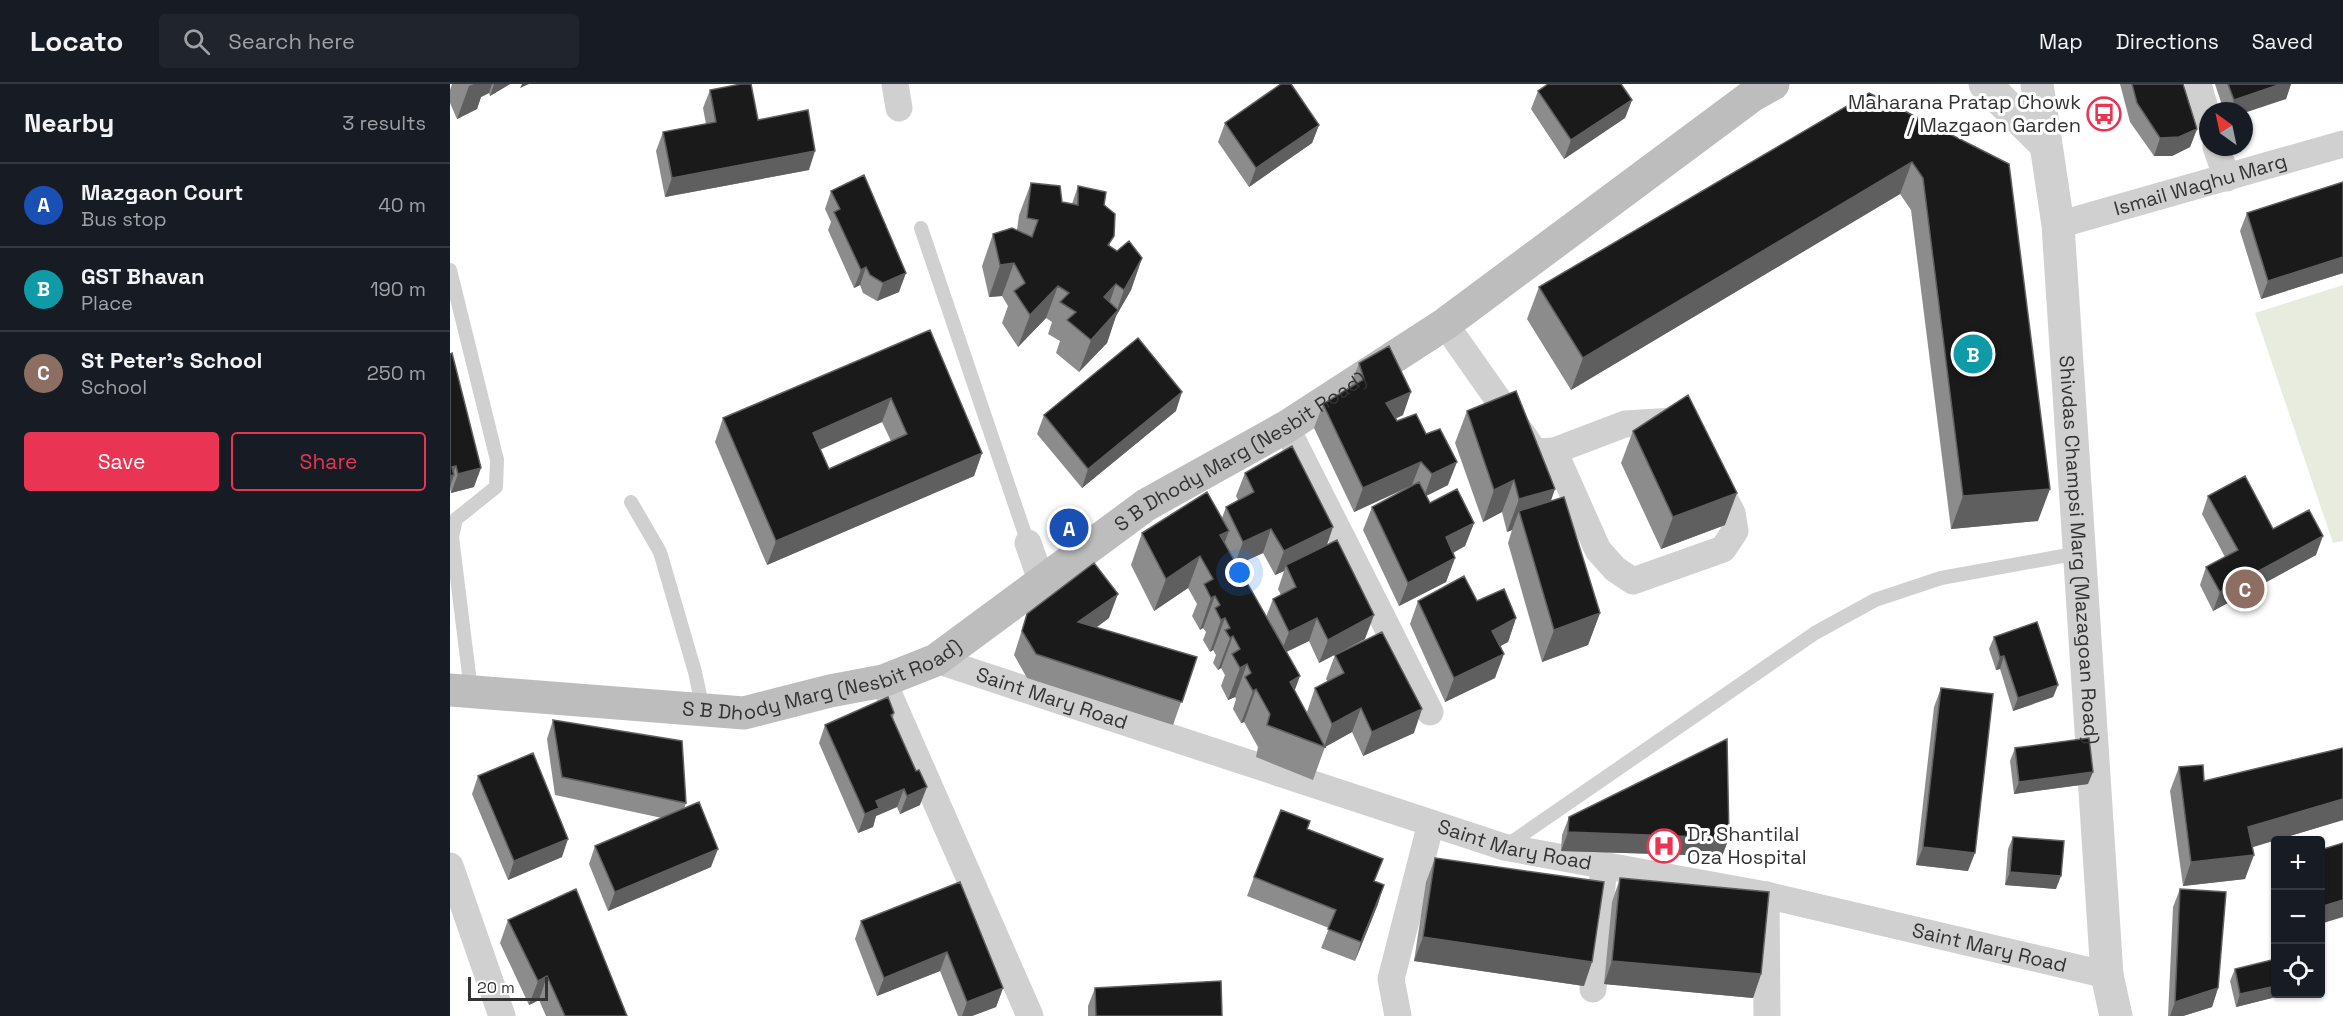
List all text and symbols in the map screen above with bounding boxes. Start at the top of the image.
search box [159,14,579,68]
text: Locato [30,23,123,59]
icon: search [180,25,213,58]
text: Search here [228,27,355,55]
text: Map [2039,28,2083,55]
text: Directions [2116,28,2219,55]
text: Saved [2252,28,2313,55]
place label: Maharana Pratap Chowk / Mazgaon Garden [1848,89,2081,138]
bus stop icon: Maharana Pratap Chowk / Mazgaon Garden [2086,96,2122,132]
north arrow [2199,102,2253,156]
text: Nearby [24,106,114,140]
text: 3 results [342,110,426,136]
street label: Ismail Waghu Marg [2111,148,2290,221]
text: Mazgaon Court [81,178,243,206]
text: A [37,192,50,218]
text: 40 m [378,192,426,218]
text: Bus stop [81,206,167,232]
text: GST Bhavan [81,262,205,290]
text: B [37,276,50,302]
text: 190 m [370,276,426,302]
text: Place [81,290,133,316]
pin: B [1954,332,1993,376]
text: St Peter's School [81,346,262,374]
street label: Shivdas Champsi Marg (Mazagoan Road) [2054,354,2105,745]
text: C [37,360,50,386]
text: 250 m [367,360,426,386]
street label: S B Dhody Marg (Nesbit Road) [1109,365,1371,537]
text: School [81,374,147,400]
button: Save [24,432,219,491]
button: Share [231,432,426,491]
pin: A [1050,506,1088,550]
your location [1225,558,1254,587]
pin: C [2226,566,2264,612]
street label: S B Dhody Marg (Nesbit Road) [681,633,967,726]
street label: Saint Mary Road [973,661,1131,735]
street label: Saint Mary Road [1434,813,1594,876]
place label: Dr. Shantilal Oza Hospital [1687,821,1807,870]
hospital icon: Dr. Shantilal Oza Hospital [1646,828,1682,864]
map controls [2271,836,2325,998]
button: + [2271,836,2325,890]
button: − [2271,890,2325,944]
street label: Saint Mary Road [1910,917,2069,978]
button: locate [2271,944,2325,998]
scale bar [468,974,548,1002]
text: 20 m [477,977,515,998]

